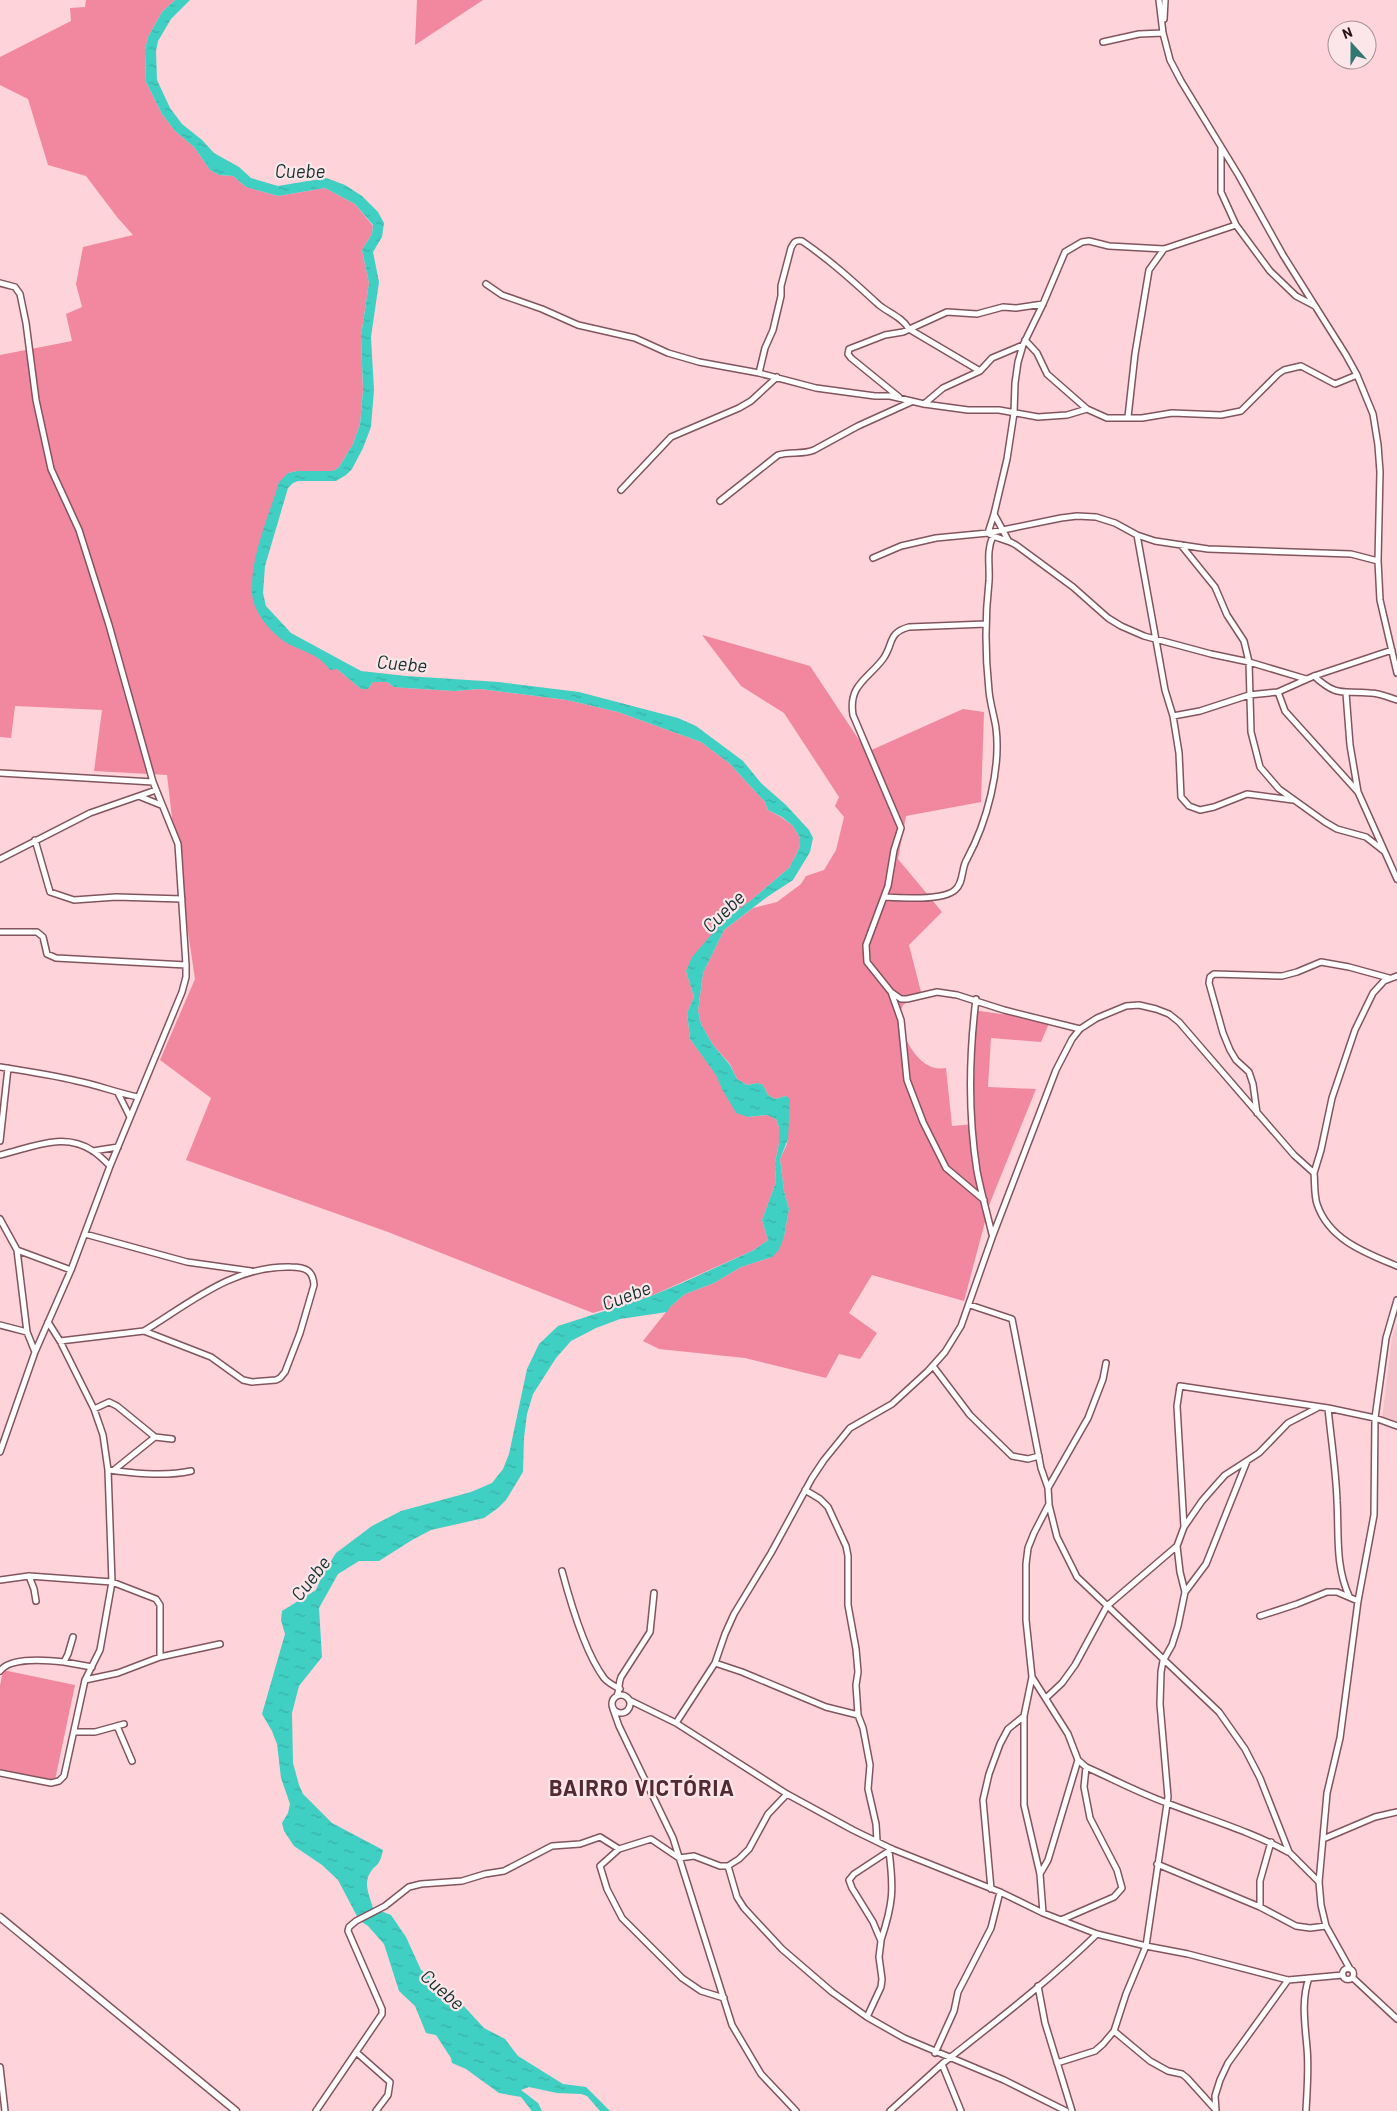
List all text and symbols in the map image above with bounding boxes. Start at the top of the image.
north arrow [1327,20,1377,70]
text: N [1340,23,1355,42]
water label: Cuebe [275,159,325,182]
water label: Cuebe [376,649,428,677]
water label: Cuebe [697,885,749,937]
water label: Cuebe [598,1275,654,1315]
water label: Cuebe [285,1551,335,1605]
district label: BAIRRO VICTÓRIA [549,1774,735,1800]
water label: Cuebe [416,1964,470,2014]

